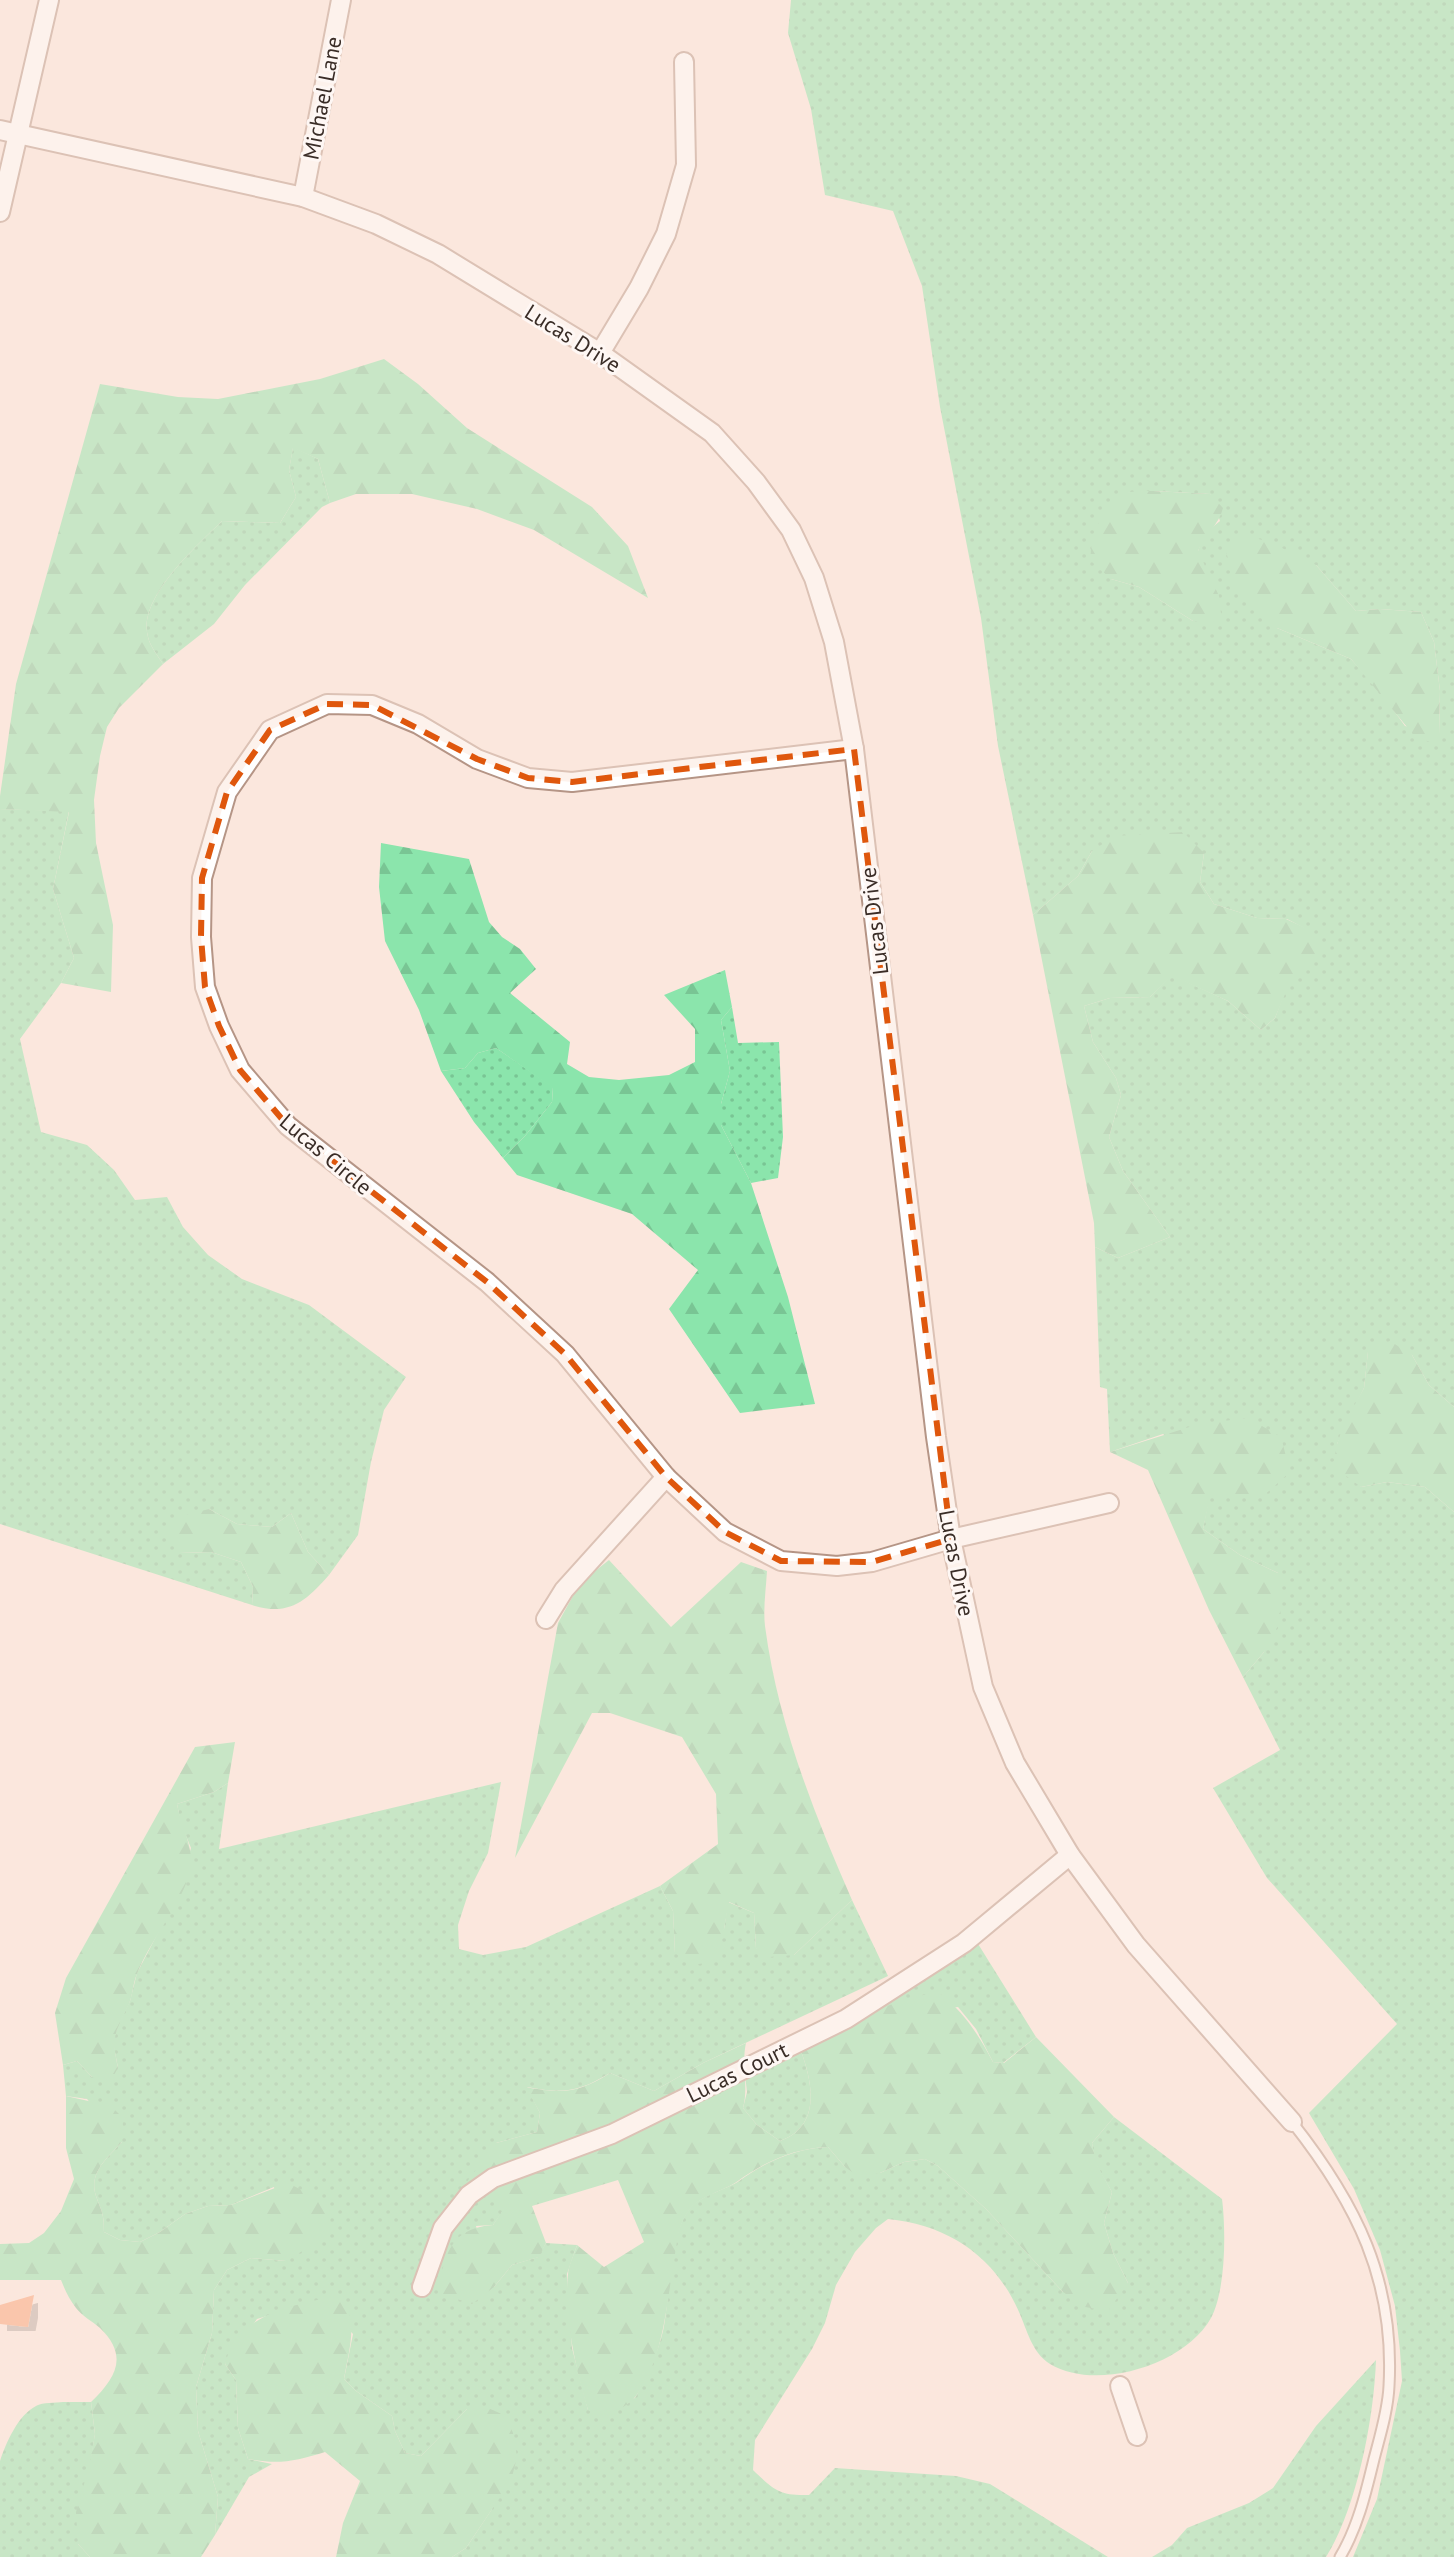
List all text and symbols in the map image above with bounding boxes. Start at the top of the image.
street label: Michael Lane [296,34,348,162]
street label: Lucas Drive [520,297,626,379]
street label: Lucas Drive [854,866,894,976]
street label: Lucas Circle [274,1107,378,1201]
street label: Lucas Drive [933,1507,981,1619]
street label: Lucas Court [682,2035,793,2109]

